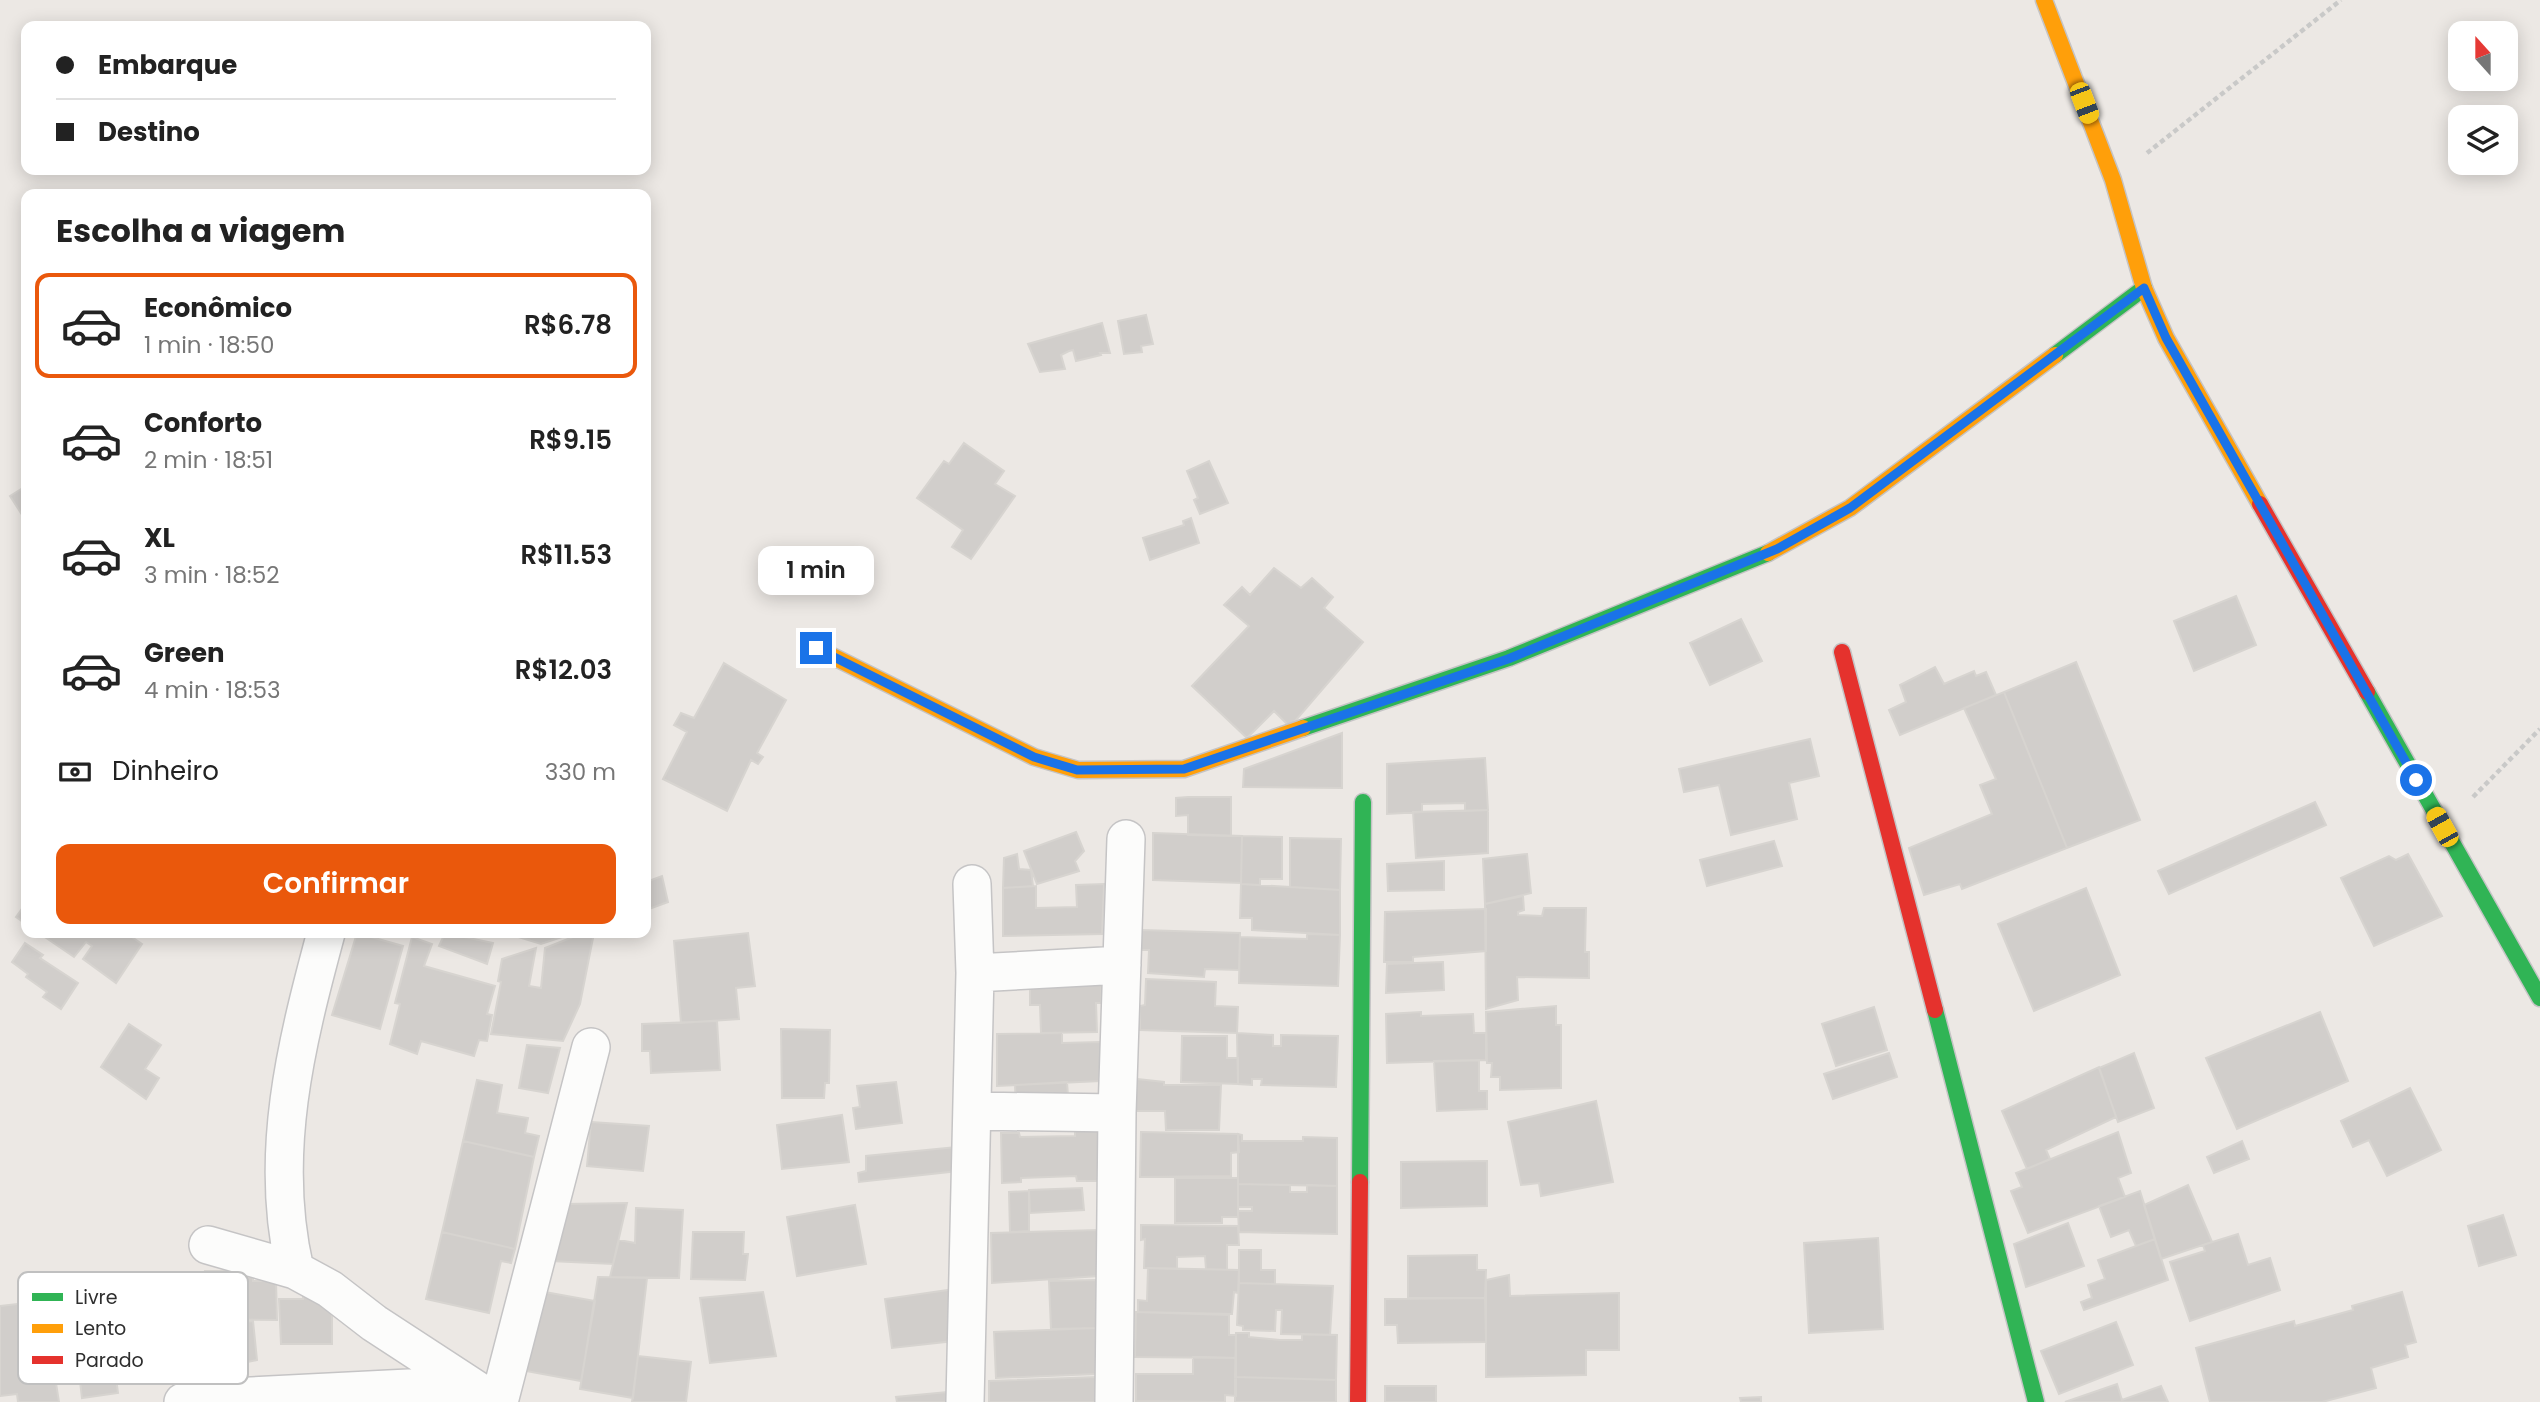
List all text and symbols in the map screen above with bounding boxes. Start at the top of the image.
north arrow [2448,21,2518,91]
map controls [2448,21,2518,175]
text: Embarque [98,47,237,83]
car [2067,80,2102,126]
button: layers [2448,105,2518,175]
text: Destino [98,114,200,150]
text: Escolha a viagem [56,208,345,253]
text: Econômico [144,290,292,326]
icon: car [60,294,123,357]
text: R$6.78 [524,307,612,343]
text: 1 min · 18:50 [144,329,274,361]
text: Conforto [144,405,262,441]
icon: car [60,409,123,472]
text: R$9.15 [529,422,612,458]
text: 2 min · 18:51 [144,444,273,476]
text: XL [144,520,175,556]
icon: car [60,524,123,587]
text: R$11.53 [520,537,612,573]
callout: 1 min [758,546,874,596]
text: 1 min [786,554,846,586]
text: 3 min · 18:52 [144,559,279,591]
route end [800,632,832,664]
text: Green [144,635,225,671]
icon: car [60,639,123,702]
text: R$12.03 [515,652,612,688]
text: 4 min · 18:53 [144,674,281,706]
icon: cash [56,753,94,791]
text: Dinheiro [112,753,219,789]
text: 330 m [545,756,616,788]
route start [2400,764,2432,796]
car [2423,804,2462,850]
button: Confirmar [56,844,616,924]
legend [18,1272,248,1384]
text: Livre [75,1284,117,1311]
text: Lento [75,1315,126,1342]
text: Parado [75,1347,144,1374]

